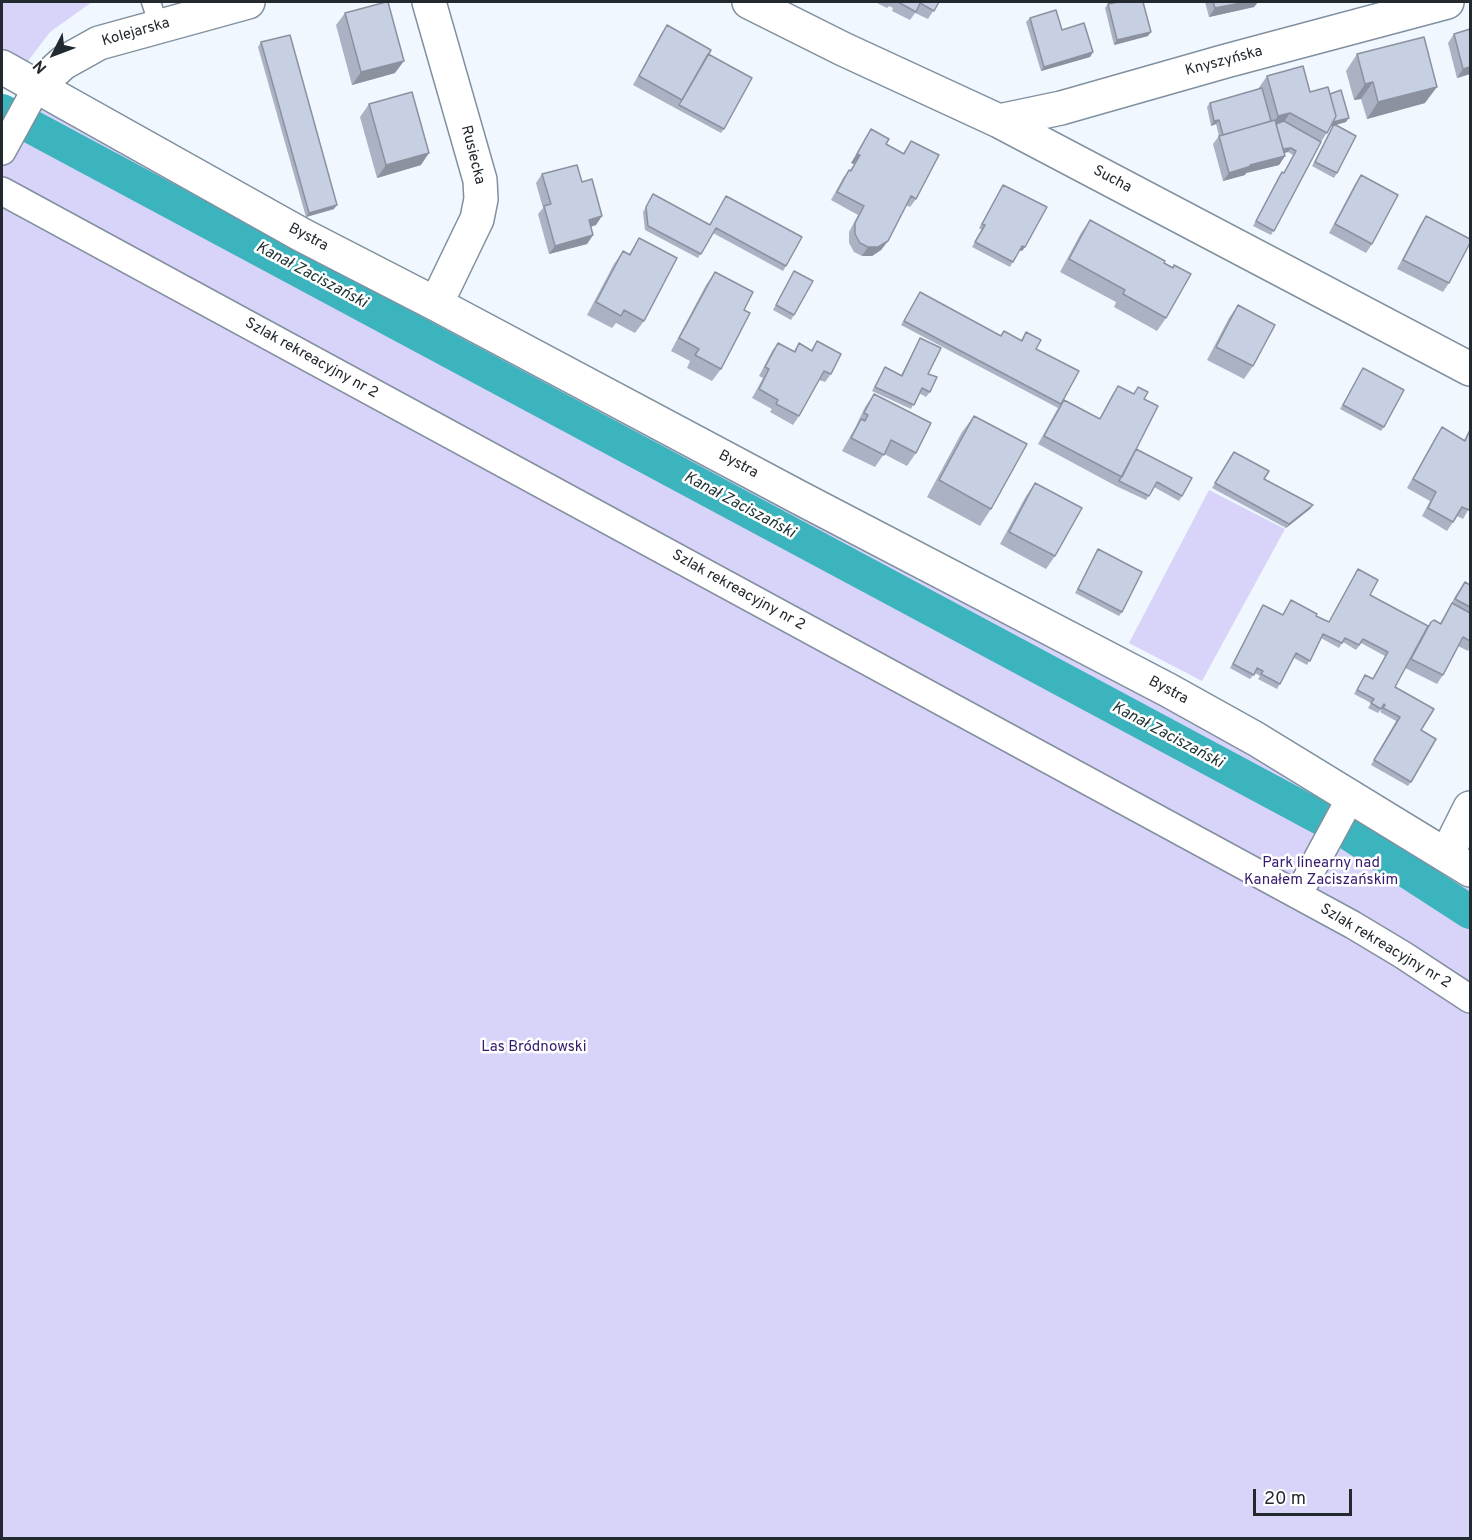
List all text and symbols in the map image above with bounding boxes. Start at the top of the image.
street label: Kolejarska [100,15,172,51]
north arrow [24,24,84,84]
street label: Knyszyńska [1183,43,1265,81]
text: N [29,55,52,77]
street label: Rusiecka [456,124,488,186]
street label: Sucha [1090,162,1134,198]
street label: Bystra [285,220,331,256]
water label: Kanał Zaciszański [252,239,370,313]
street label: Szlak rekreacyjny nr 2 [241,315,381,403]
street label: Bystra [715,447,761,483]
water label: Kanał Zaciszański [680,469,798,543]
street label: Szlak rekreacyjny nr 2 [668,547,808,635]
street label: Bystra [1145,673,1191,709]
water label: Kanał Zaciszański [1108,699,1226,773]
park label: Park linearny nad Kanałem Zaciszańskim [1244,855,1398,890]
street label: Szlak rekreacyjny nr 2 [1316,901,1454,993]
park label: Las Bródnowski [481,1039,587,1057]
scale bar [1256,1477,1355,1515]
text: 20 m [1264,1488,1306,1511]

